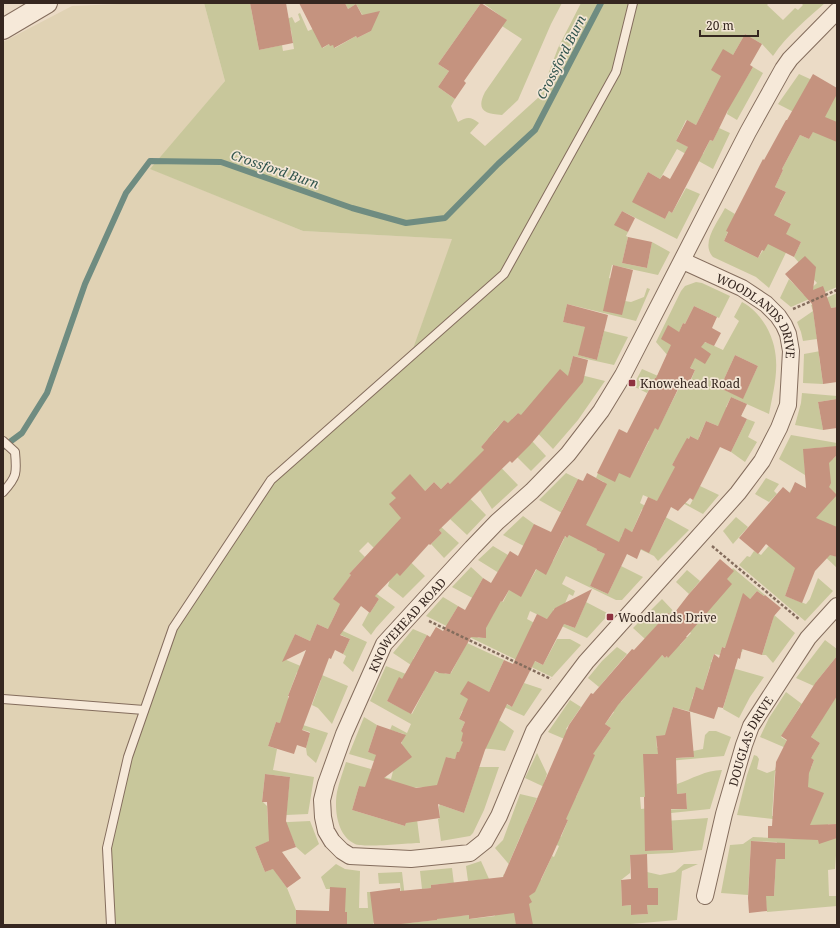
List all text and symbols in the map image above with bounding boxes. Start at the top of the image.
water label: Crossford Burn [532,12,590,102]
scale bar [700,12,758,38]
text: 20 m [706,17,734,34]
water label: Crossford Burn [229,146,322,193]
street label: WOODLANDS DRIVE [714,269,800,359]
place label: Knowehead Road [640,375,741,392]
marker: Knowehead Road [627,378,637,388]
street label: KNOWEHEAD ROAD [364,574,450,675]
place label: Woodlands Drive [618,609,717,626]
marker: Woodlands Drive [605,612,615,622]
street label: DOUGLAS DRIVE [724,693,777,788]

